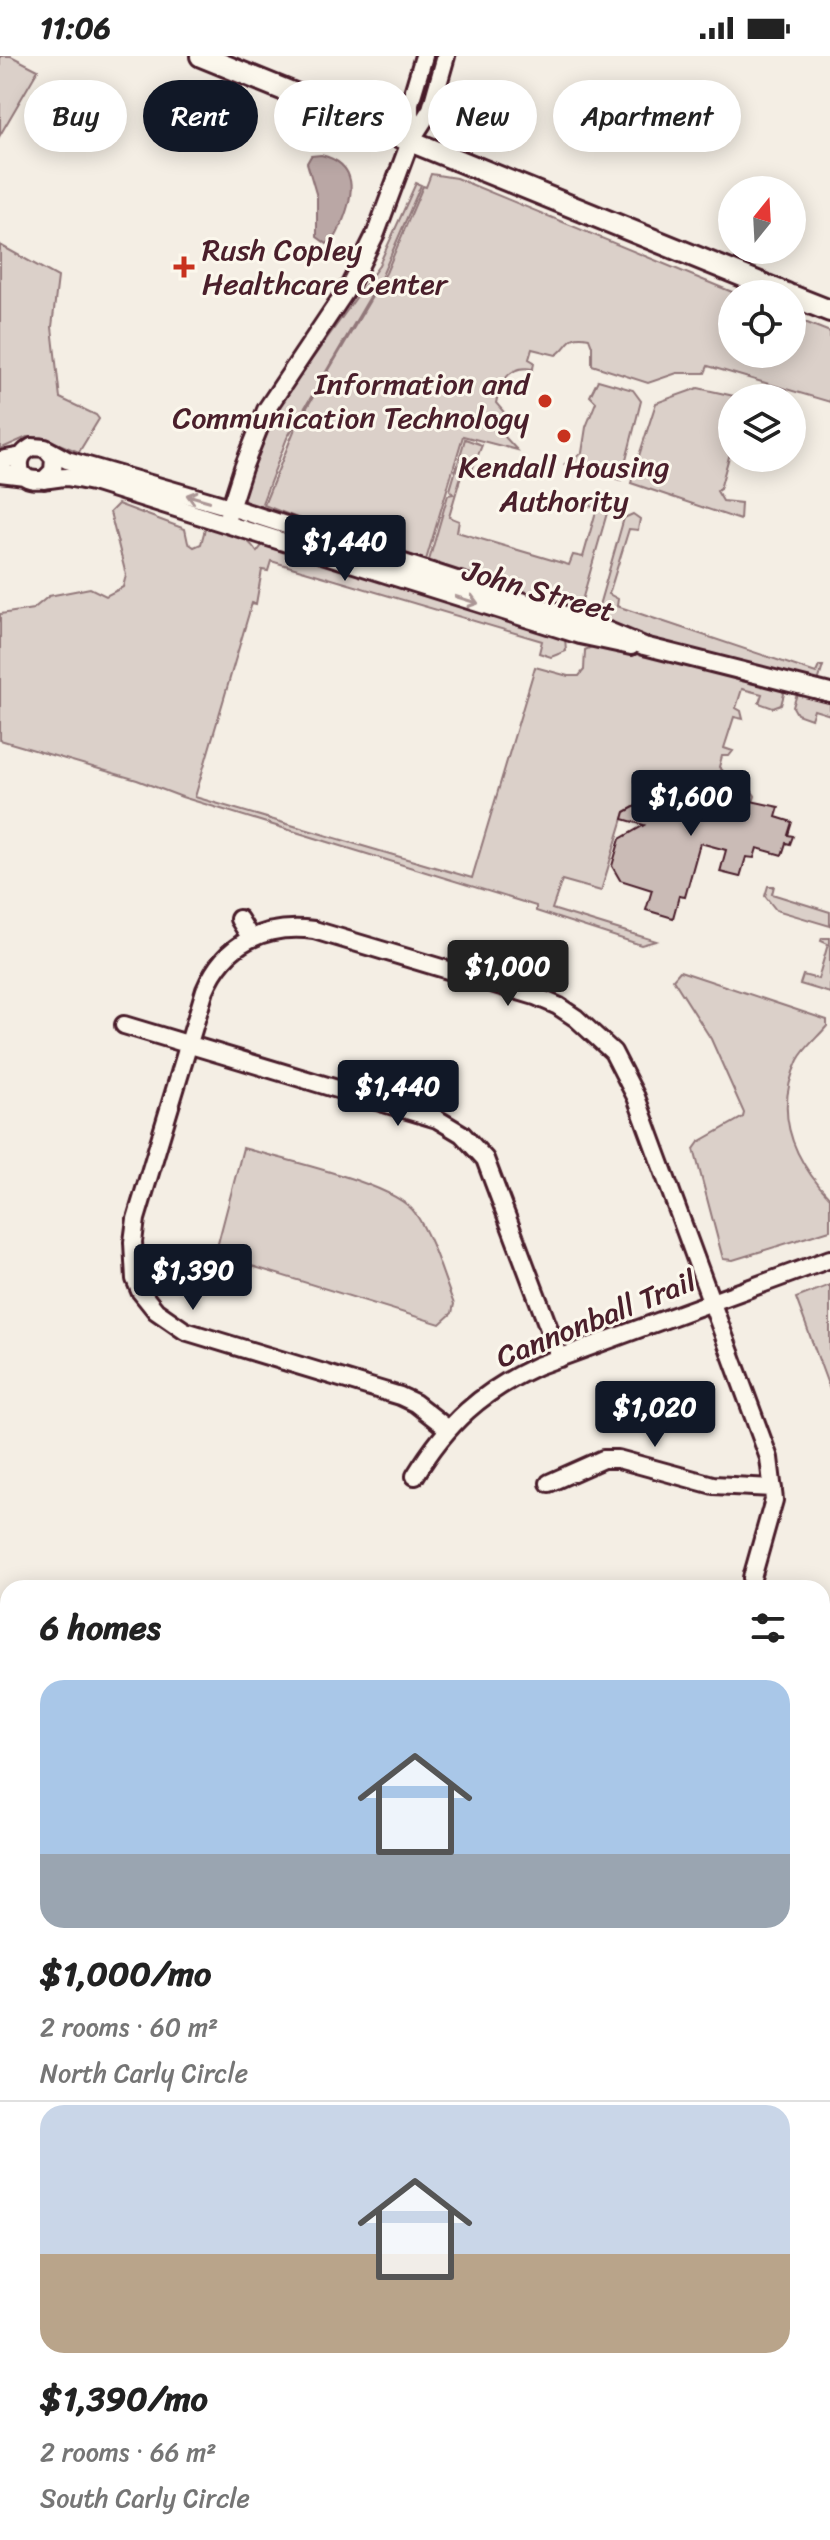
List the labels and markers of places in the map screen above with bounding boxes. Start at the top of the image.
place label: Rush Copley Healthcare Center [202,223,449,311]
marker: Rush Copley Healthcare Center [173,256,195,278]
place label: Information and Communication Technology [172,357,531,445]
marker: Information and Communication Technology [536,392,554,410]
marker: Kendall Housing Authority [555,427,573,445]
place label: Kendall Housing Authority [458,440,670,528]
pin: $1,440 [280,515,410,583]
pin: $1,600 [626,770,756,838]
pin: $1,000 [443,940,573,1008]
pin: $1,440 [333,1060,463,1128]
pin: $1,390 [128,1244,258,1312]
pin: $1,020 [590,1381,720,1449]

